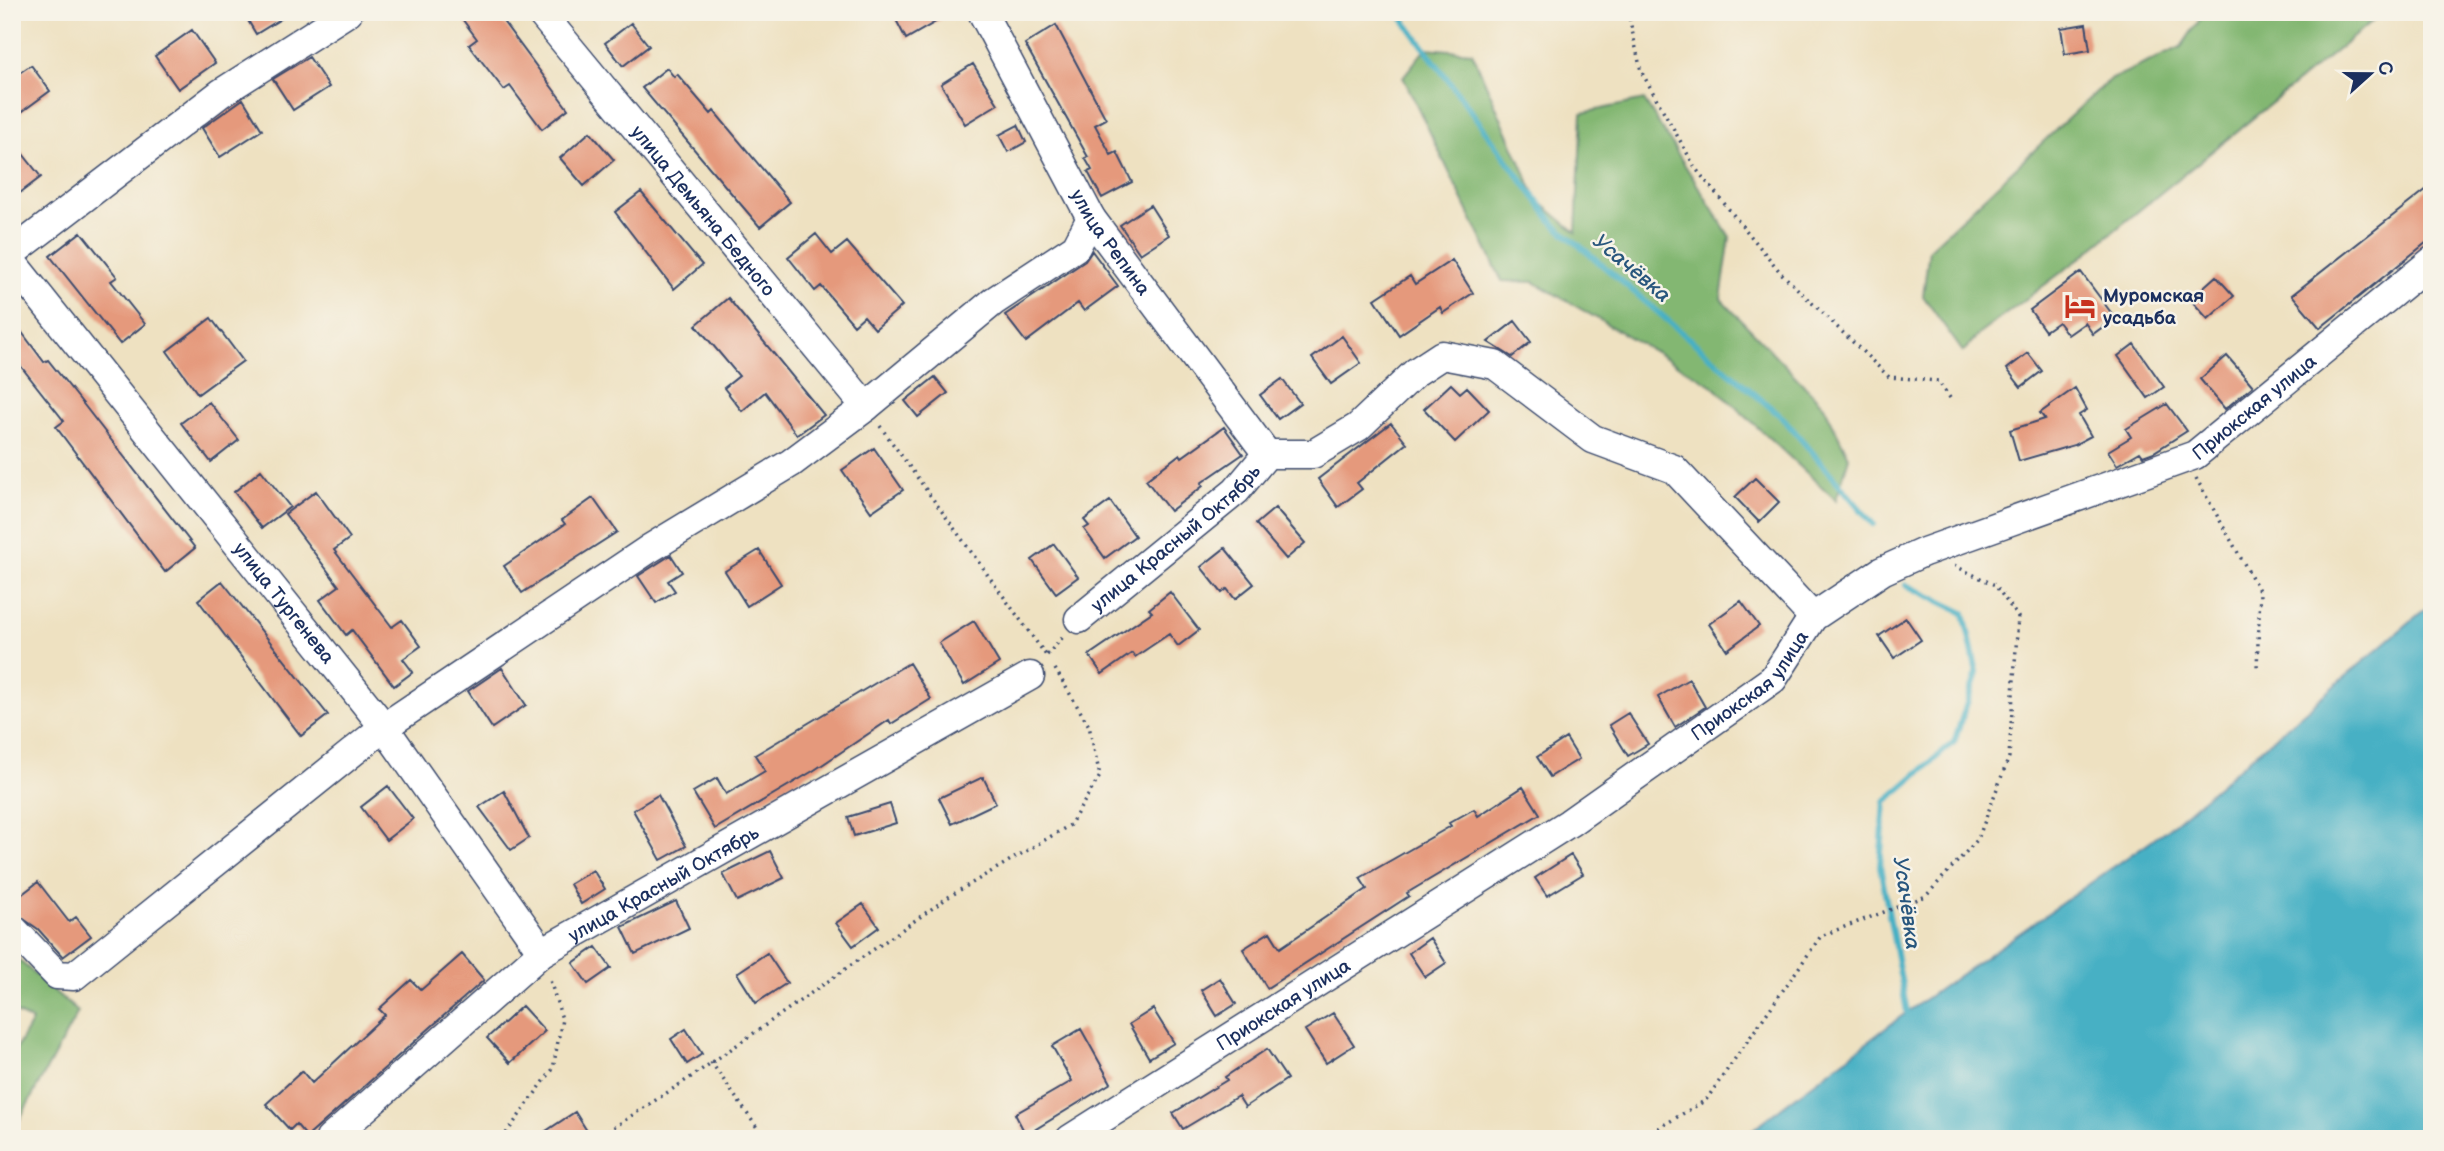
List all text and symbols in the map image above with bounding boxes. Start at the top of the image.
north arrow [2336,38,2406,108]
text: С [2371,58,2398,79]
street label: улица Демьяна Бедного [625,121,780,301]
street label: улица Репина [1065,186,1155,300]
water label: Усачёвка [1588,229,1676,308]
place label: Муромская усадьба [2103,285,2204,330]
hotel icon: Муромская усадьба [2063,289,2097,323]
street label: Приокская улица [2188,350,2322,466]
street label: улица Красный Октябрь [1087,460,1266,618]
street label: улица Тургенева [228,538,339,669]
street label: Приокская улица [1687,627,1814,746]
street label: улица Красный Октябрь [565,821,764,948]
water label: Усачёвка [1888,855,1925,951]
street label: Приокская улица [1213,955,1355,1056]

